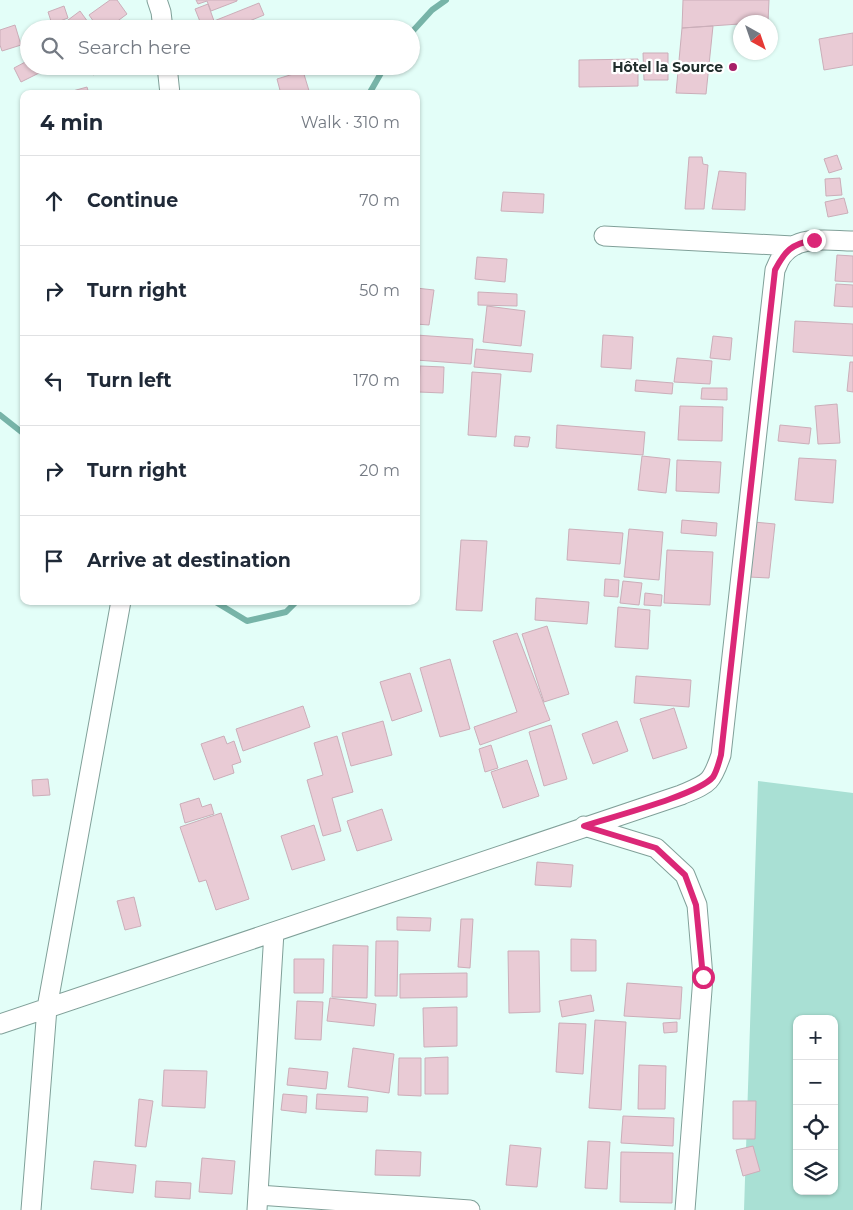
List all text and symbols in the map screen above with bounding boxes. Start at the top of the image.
north arrow [733,15,778,60]
search box [20,20,420,75]
icon: search [38,34,66,62]
text: Search here [78,36,191,59]
place label: Hôtel la Source [612,58,723,76]
marker: Hôtel la Source [727,61,739,73]
text: 4 min [40,110,103,135]
text: Walk · 310 m [301,113,400,132]
icon: ahead [40,187,68,215]
text: Continue [87,189,178,212]
text: 70 m [359,191,400,210]
route end [803,229,826,252]
icon: right [40,277,68,305]
text: Turn right [87,279,187,302]
text: 50 m [359,281,400,300]
icon: left [40,367,68,395]
text: Turn left [87,369,172,392]
text: 170 m [353,371,400,390]
icon: right [40,457,68,485]
text: Turn right [87,459,187,482]
text: 20 m [359,461,400,480]
icon: arrive [40,547,68,575]
text: Arrive at destination [87,549,291,572]
route start [692,966,715,989]
map controls [793,1015,838,1195]
button: + [793,1015,838,1060]
button: − [793,1060,838,1105]
button: locate [793,1105,838,1150]
button: layers [793,1150,838,1195]

